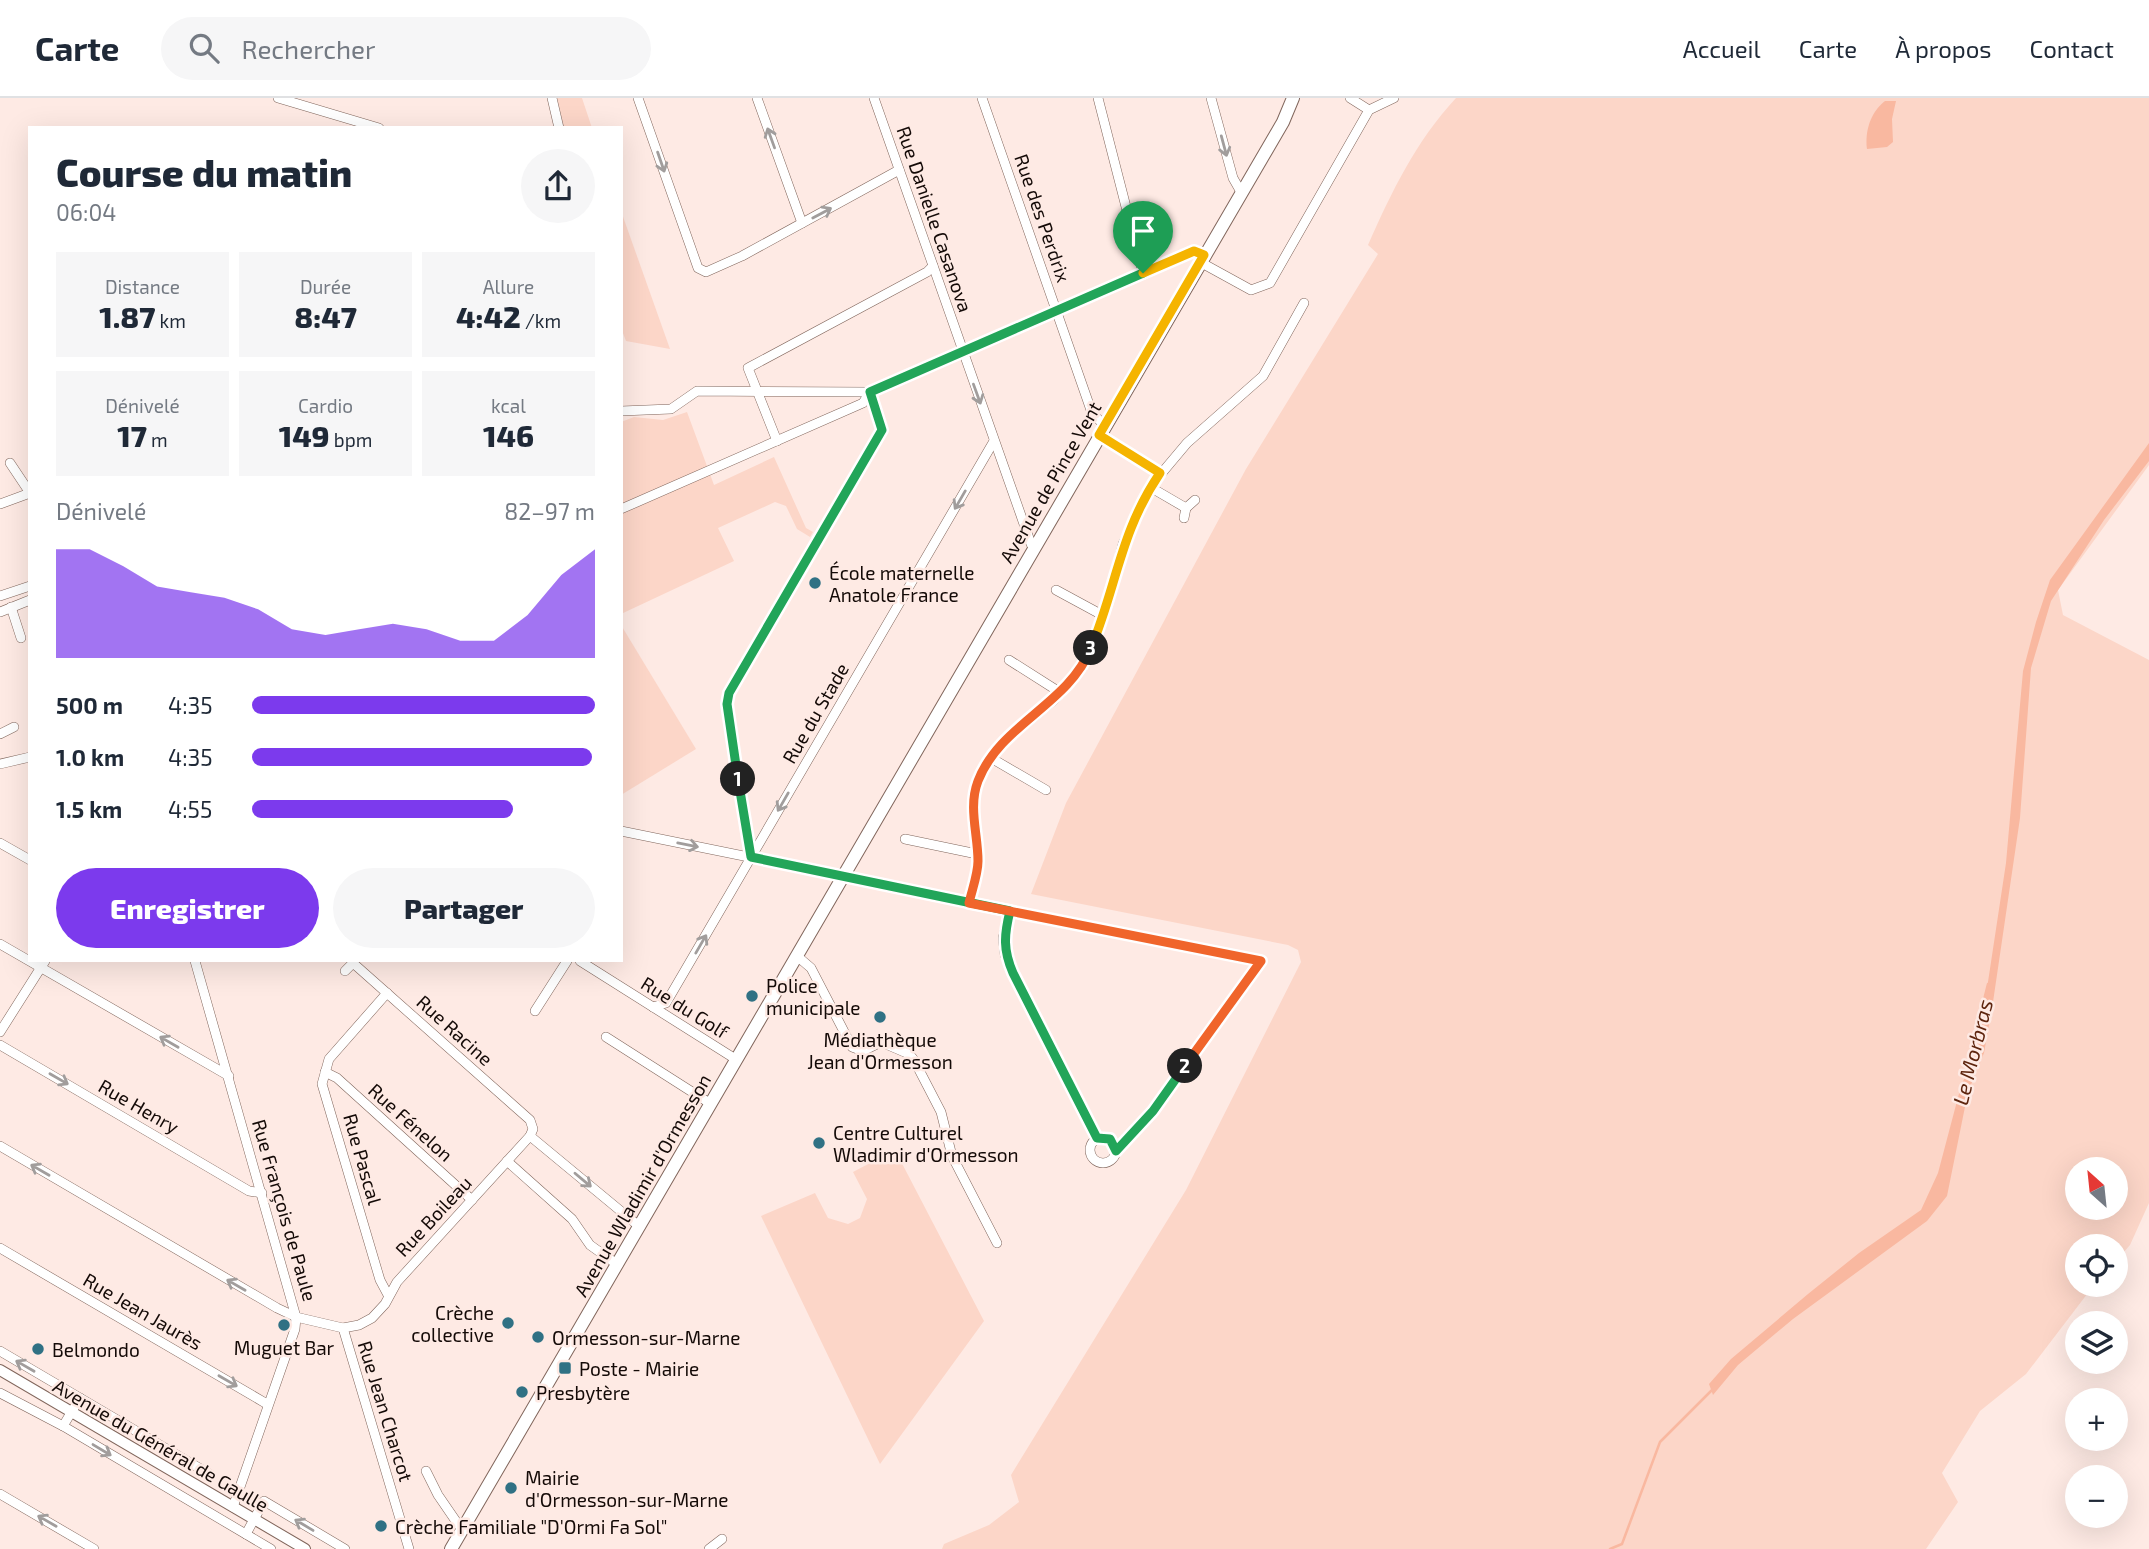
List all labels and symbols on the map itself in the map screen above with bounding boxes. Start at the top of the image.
street label: Rue Danielle Casanova [892,123,978,315]
one-way arrow [764,127,776,149]
one-way arrow [1218,134,1231,157]
one-way arrow [656,151,668,173]
street label: Rue des Perdrix [1010,151,1076,285]
pin [1113,201,1173,273]
one-way arrow [812,205,832,219]
one-way arrow [972,382,985,404]
street label: Avenue de Pince Vent [994,397,1106,567]
one-way arrow [952,489,966,509]
place label: École maternelle Anatole France [829,561,975,606]
marker: École maternelle Anatole France [807,575,823,591]
pin: 3 [1074,630,1108,666]
street label: Rue du Stade [777,659,853,767]
pin: 1 [720,762,756,796]
one-way arrow [776,792,790,812]
one-way arrow [676,838,699,852]
one-way arrow [694,934,708,954]
street label: Rue du Golf [637,971,734,1043]
place label: Police municipale [766,974,861,1019]
marker: Police municipale [744,988,760,1004]
street label: Rue Racine [412,990,498,1070]
water label: Le Morbras [1947,997,1997,1107]
marker: Médiathèque Jean d'Ormesson [872,1009,888,1025]
place label: Médiathèque Jean d'Ormesson [807,1028,953,1073]
one-way arrow [160,1035,180,1049]
pin: 2 [1168,1048,1202,1084]
street label: Avenue Wladimir d'Ormesson [569,1070,715,1300]
one-way arrow [48,1073,68,1087]
street label: Rue Henry [95,1074,183,1138]
street label: Rue Fénelon [364,1078,458,1166]
street label: Rue Pascal [339,1111,387,1207]
street label: Rue François de Paule [247,1116,322,1304]
place label: Centre Culturel Wladimir d'Ormesson [833,1121,1019,1166]
marker: Centre Culturel Wladimir d'Ormesson [811,1135,827,1151]
north arrow [2065,1157,2128,1220]
one-way arrow [30,1163,50,1177]
street label: Rue Boileau [390,1171,476,1261]
one-way arrow [573,1172,591,1188]
street label: Rue Jean Jaurès [79,1268,207,1354]
one-way arrow [227,1277,247,1291]
place label: Crèche collective [411,1301,494,1346]
marker: Crèche collective [500,1315,516,1331]
marker: Muguet Bar [276,1317,292,1333]
place label: Ormesson-sur-Marne [552,1326,741,1349]
marker: Ormesson-sur-Marne [530,1329,546,1345]
place label: Muguet Bar [234,1336,335,1359]
place label: Belmondo [52,1338,140,1361]
street label: Rue Jean Charcot [354,1338,418,1484]
marker: Belmondo [30,1341,46,1357]
place label: Poste - Mairie [579,1357,699,1380]
one-way arrow [15,1359,36,1372]
marker: Poste - Mairie [557,1360,573,1376]
street label: Avenue du Général de Gaulle [49,1374,273,1516]
one-way arrow [218,1374,238,1388]
place label: Presbytère [536,1381,630,1404]
marker: Presbytère [514,1384,530,1400]
one-way arrow [92,1443,112,1457]
place label: Mairie d'Ormesson-sur-Marne [525,1466,728,1511]
marker: Mairie d'Ormesson-sur-Marne [503,1480,519,1496]
one-way arrow [38,1514,58,1528]
place label: Crèche Familiale "D'Ormi Fa Sol" [395,1515,668,1538]
one-way arrow [295,1518,315,1532]
marker: Crèche Familiale "D'Ormi Fa Sol" [373,1518,389,1534]

